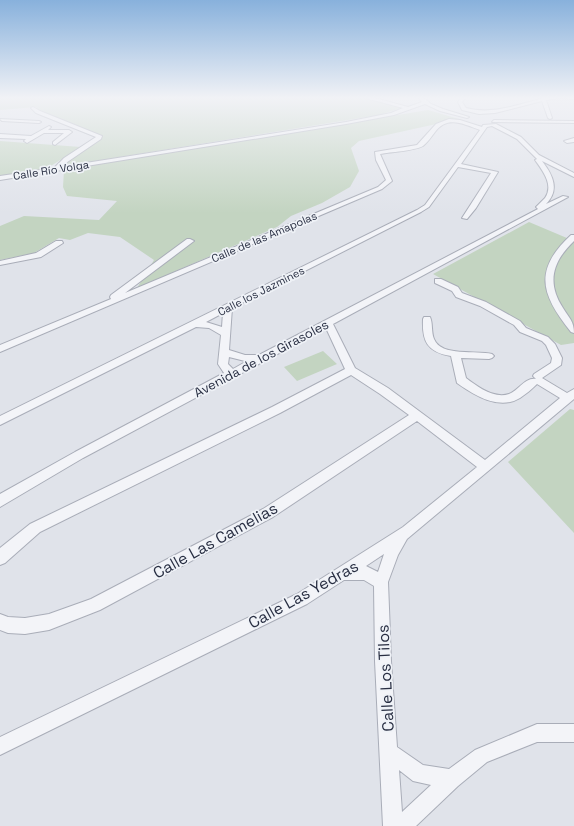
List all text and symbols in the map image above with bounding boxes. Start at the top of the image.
street label: Calle Río Volga [12,157,91,183]
street label: Calle de las Amapolas [209,208,319,266]
street label: Calle los Jazmines [215,263,307,319]
street label: Avenida de los Girasoles [191,316,332,401]
street label: Calle Las Camelias [149,497,281,583]
street label: Calle Las Yedras [245,556,362,633]
street label: Calle Los Tilos [372,624,399,732]

